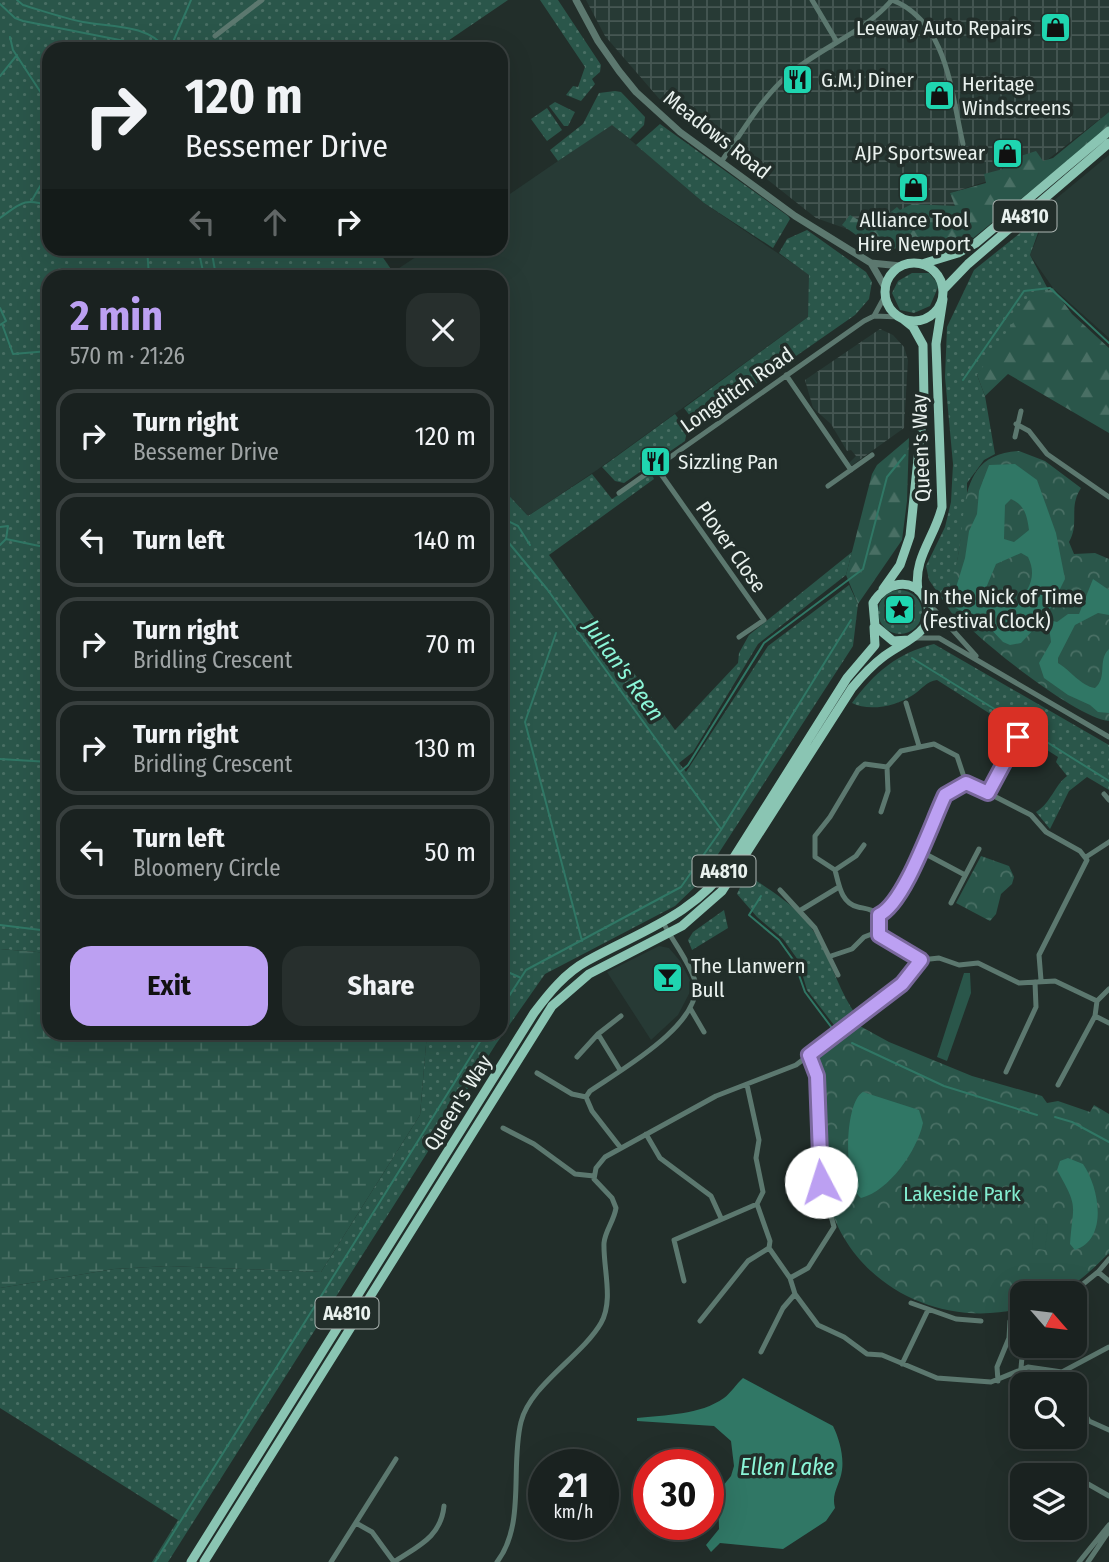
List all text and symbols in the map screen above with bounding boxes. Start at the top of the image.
shop icon: Leeway Auto Repairs [1038,11,1072,45]
place label: Leeway Auto Repairs [856,15,1032,41]
restaurant icon: G.M.J Diner [781,63,815,97]
text: 120 m [185,67,303,126]
place label: G.M.J Diner [821,67,914,93]
icon: right [70,70,161,161]
place label: Heritage Windscreens [962,71,1071,121]
shop icon: Heritage Windscreens [922,79,956,113]
street label: Meadows Road [658,85,776,185]
text: Bessemer Drive [185,127,388,165]
shop icon: AJP Sportswear [991,136,1025,170]
place label: AJP Sportswear [855,140,986,166]
shop icon: Alliance Tool Hire Newport [897,171,931,205]
road number: A4810 [993,200,1056,232]
icon: left [183,203,221,241]
icon: ahead [256,203,294,241]
icon: right [329,203,367,241]
place label: Alliance Tool Hire Newport [857,207,971,257]
text: 2 min [70,291,163,341]
button: close [406,293,480,367]
street label: Longditch Road [675,341,799,439]
text: 570 m · 21:26 [70,342,185,370]
street label: Queen's Way [906,393,936,502]
text: Turn right [133,407,239,438]
icon: right [74,417,112,455]
text: 120 m [415,421,476,452]
text: Bessemer Drive [133,438,279,466]
restaurant icon: Sizzling Pan [638,445,672,479]
place label: Sizzling Pan [678,449,778,475]
street label: Plover Close [690,496,772,598]
icon: left [74,521,112,559]
text: Turn left [133,525,225,556]
text: 140 m [414,525,476,556]
place label: In the Nick of Time (Festival Clock) [923,584,1083,634]
place icon: In the Nick of Time (Festival Clock) [883,592,917,626]
water label: Julian's Reen [577,612,670,726]
text: Turn right [133,615,239,646]
icon: right [74,625,112,663]
text: 70 m [426,629,476,660]
text: Bridling Crescent [133,646,292,674]
pin [988,707,1048,767]
icon: arrive [999,718,1037,756]
text: Turn right [133,719,239,750]
icon: right [74,729,112,767]
text: 130 m [414,733,476,764]
text: Bridling Crescent [133,750,292,778]
text: Turn left [133,823,225,854]
icon: left [74,833,112,871]
text: 50 m [424,837,476,868]
text: Bloomery Circle [133,854,281,882]
road number: A4810 [692,856,756,886]
button: Exit [70,946,268,1026]
button: Share [282,946,480,1026]
place label: The Llanwern Bull [691,953,805,1003]
bar icon: The Llanwern Bull [651,961,685,995]
street label: Queen's Way [418,1050,498,1156]
position arrow [784,1145,858,1219]
park label: Lakeside Park [903,1181,1021,1207]
north arrow [1010,1281,1087,1358]
map controls [1010,1281,1087,1540]
road number: A4810 [316,1298,378,1329]
button: search [1010,1372,1087,1449]
speed limit sign: 30 [633,1449,724,1540]
water label: Ellen Lake [740,1453,834,1481]
button: layers [1010,1463,1087,1540]
text: 21 [558,1464,589,1506]
text: km/h [553,1501,594,1523]

